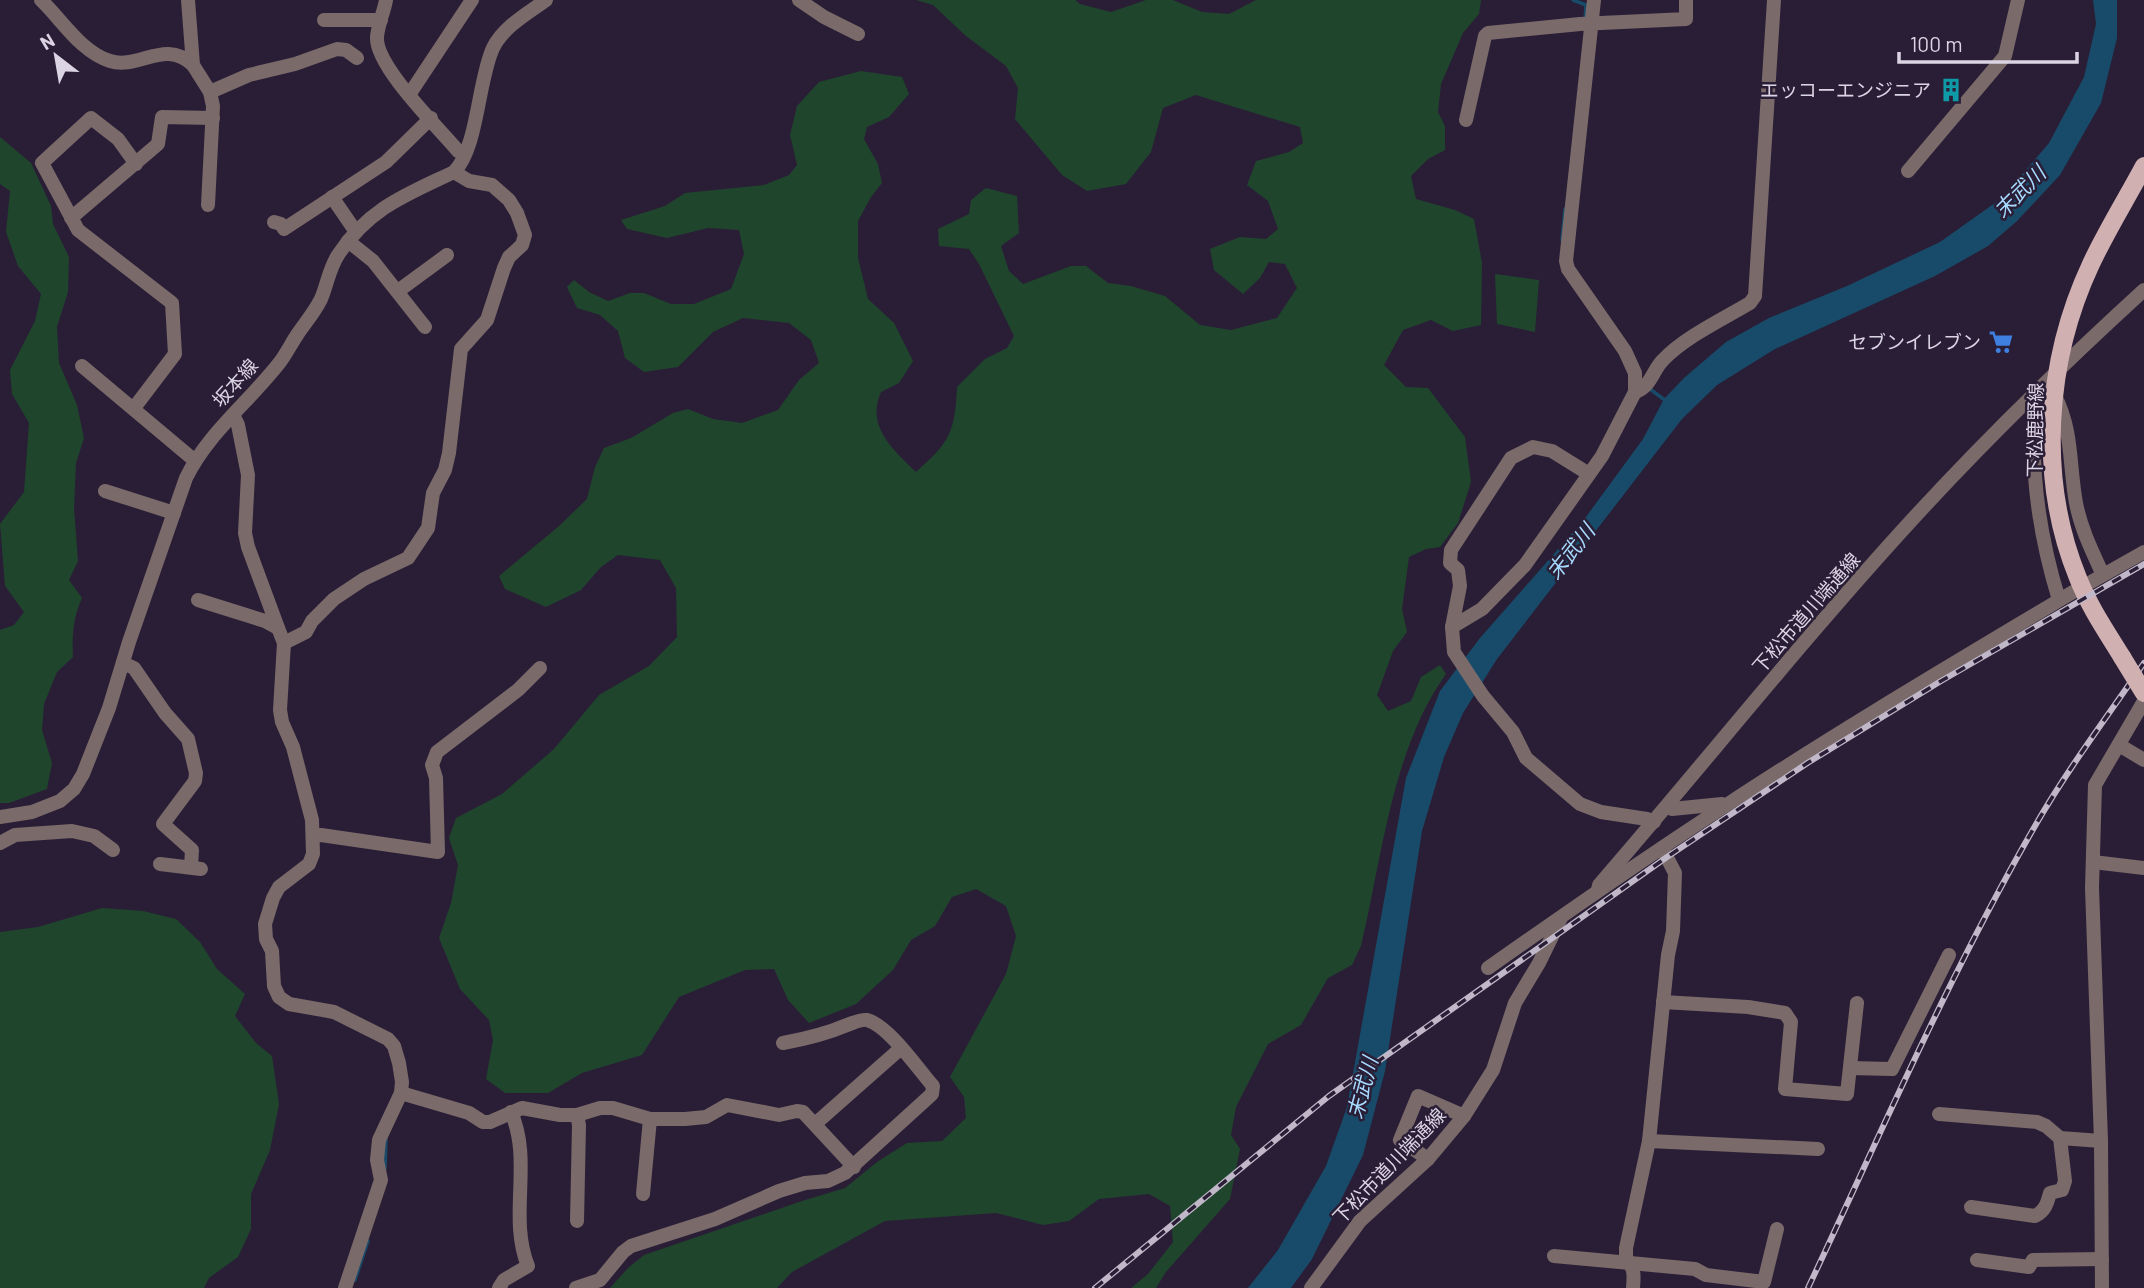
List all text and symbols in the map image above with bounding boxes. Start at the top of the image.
north arrow [21,21,91,91]
scale bar [1899,21,2078,65]
text: N [36,28,58,54]
text: 100 m [1910,31,1963,56]
building icon: エッコーエンジニア [1937,76,1965,104]
place label: エッコーエンジニア [1760,78,1931,101]
water label: 末武川 [1988,158,2051,222]
supermarket icon: セブンイレブン [1987,328,2015,356]
place label: セブンイレブン [1848,330,1981,353]
street label: 坂本線 [207,354,262,412]
street label: 下松鹿野線 [2022,382,2047,478]
water label: 末武川 [1541,517,1600,584]
street label: 下松市道川端通線 [1747,548,1864,678]
water label: 末武川 [1341,1052,1382,1121]
street label: 下松市道川端通線 [1328,1103,1450,1228]

